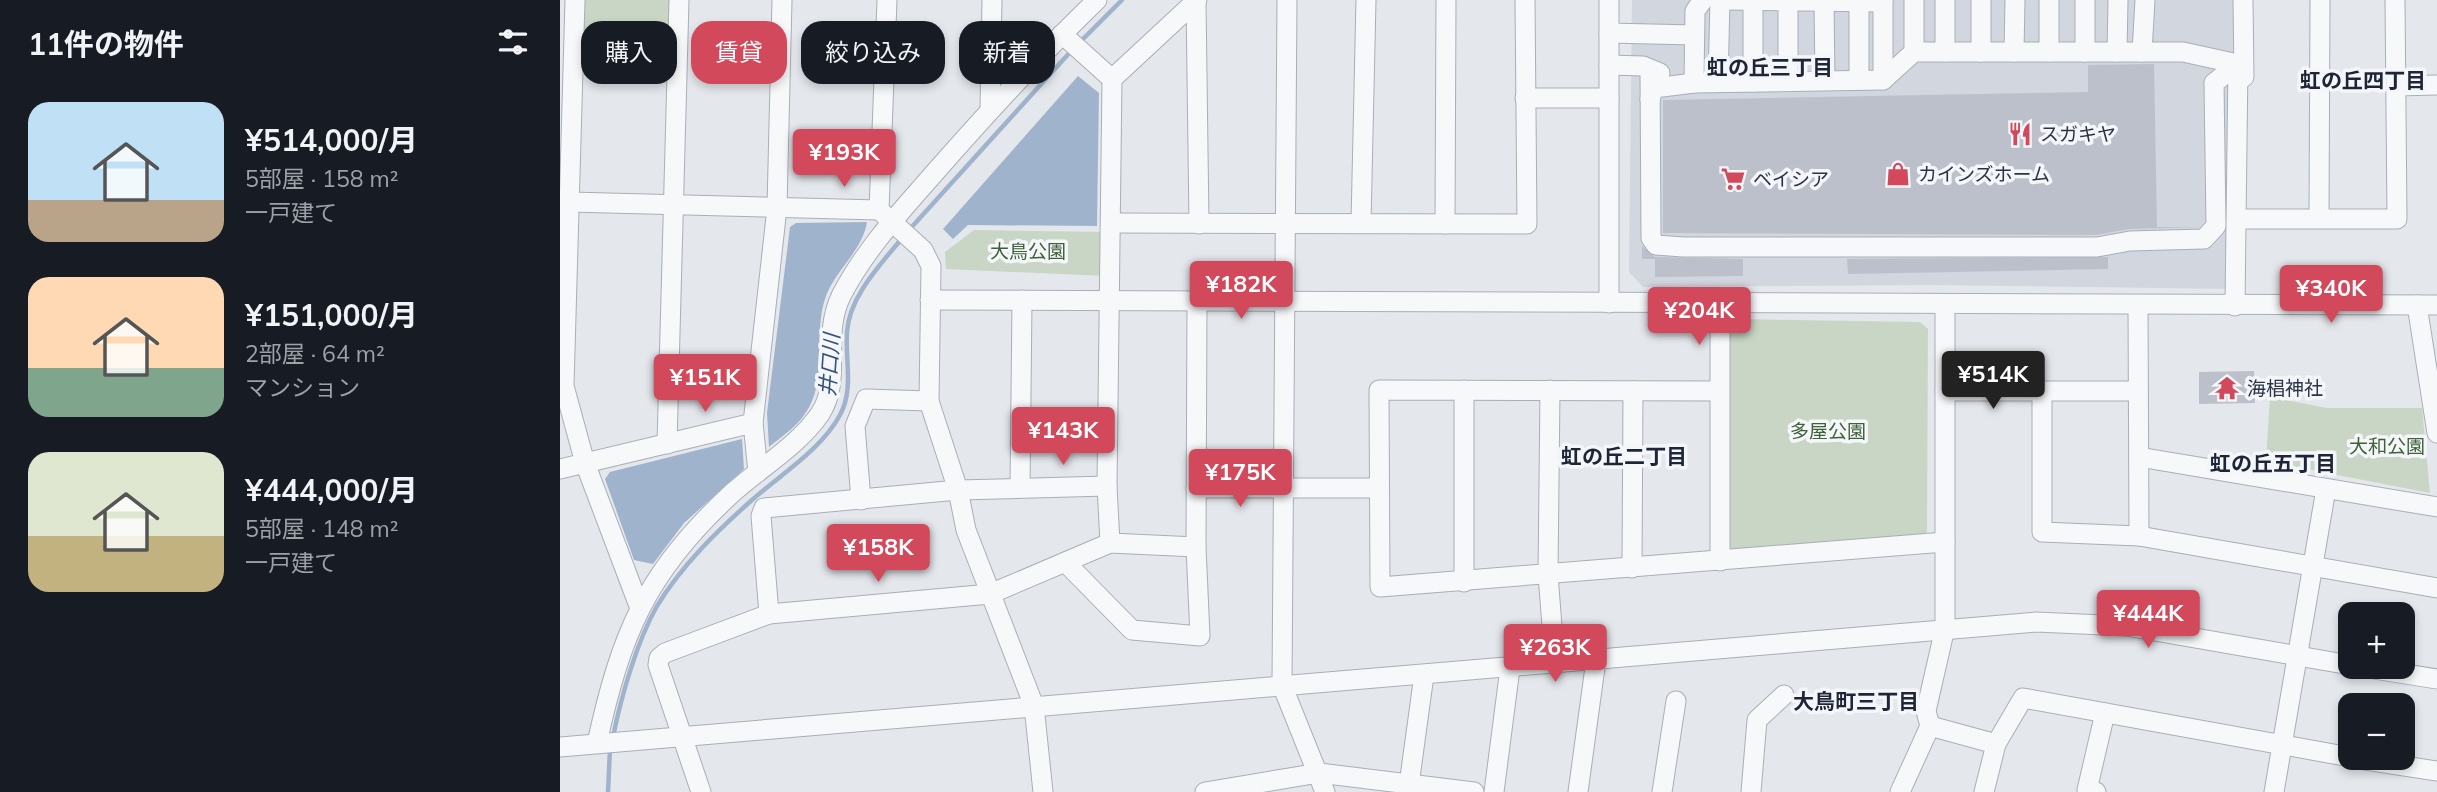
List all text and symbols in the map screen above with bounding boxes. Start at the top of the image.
chip: 購入 [581,21,677,84]
chip: 賃貸 [691,21,787,84]
chip: 絞り込み [801,21,945,84]
chip: 新着 [959,21,1055,84]
icon: filters [494,23,532,61]
text: 11件の物件 [28,25,184,63]
district label: 虹の丘三丁目 [1707,54,1833,80]
district label: 虹の丘四丁目 [2300,67,2426,93]
restaurant icon: スガキヤ [2006,120,2034,148]
text: ¥514,000/月 [245,121,418,159]
place label: スガキヤ [2040,122,2116,146]
icon: home [84,130,168,214]
pin: ¥193K [795,130,893,189]
text: ¥193K [809,137,879,166]
shop icon: カインズホーム [1884,160,1912,188]
place label: カインズホーム [1918,162,2050,186]
text: 5部屋 · 158 m² [245,164,398,193]
supermarket icon: ベイシア [1719,165,1747,193]
place label: ベイシア [1753,167,1829,191]
text: 一戸建て [245,198,337,227]
park label: 大鳥公園 [990,239,1066,263]
pin: ¥182K [1192,262,1290,321]
pin: ¥340K [2282,266,2380,325]
text: ¥182K [1206,269,1276,298]
text: ¥340K [2296,273,2366,302]
pin: ¥204K [1650,288,1748,347]
text: ¥204K [1664,295,1734,324]
text: ¥151,000/月 [245,296,418,334]
icon: home [84,305,168,389]
water label: 井口川 [814,331,844,397]
text: 2部屋 · 64 m² [245,339,385,368]
pin: ¥514K [1944,352,2042,411]
pin: ¥151K [656,354,754,414]
text: ¥514K [1958,359,2028,388]
text: ¥151K [670,362,740,391]
text: マンション [245,373,360,402]
temple icon: 海椙神社 [2213,374,2241,402]
place label: 海椙神社 [2247,376,2323,400]
pin: ¥143K [1014,407,1112,467]
text: ¥143K [1028,415,1098,444]
park label: 多屋公園 [1790,419,1866,443]
park label: 大和公園 [2349,434,2425,458]
district label: 虹の丘二丁目 [1561,443,1687,469]
pin: ¥175K [1191,449,1289,509]
district label: 虹の丘五丁目 [2210,450,2336,476]
text: ¥175K [1205,457,1275,486]
text: ¥444,000/月 [245,471,418,509]
icon: home [84,480,168,564]
text: 5部屋 · 148 m² [245,514,398,543]
pin: ¥158K [829,524,927,584]
text: ¥158K [843,532,913,561]
text: 一戸建て [245,548,337,577]
pin: ¥444K [2099,590,2197,650]
text: ¥444K [2113,598,2183,627]
map controls [2338,602,2415,770]
button: + [2338,602,2415,679]
pin: ¥263K [1506,624,1604,684]
text: ¥263K [1520,632,1590,661]
district label: 大鳥町三丁目 [1793,688,1919,714]
button: − [2338,693,2415,770]

